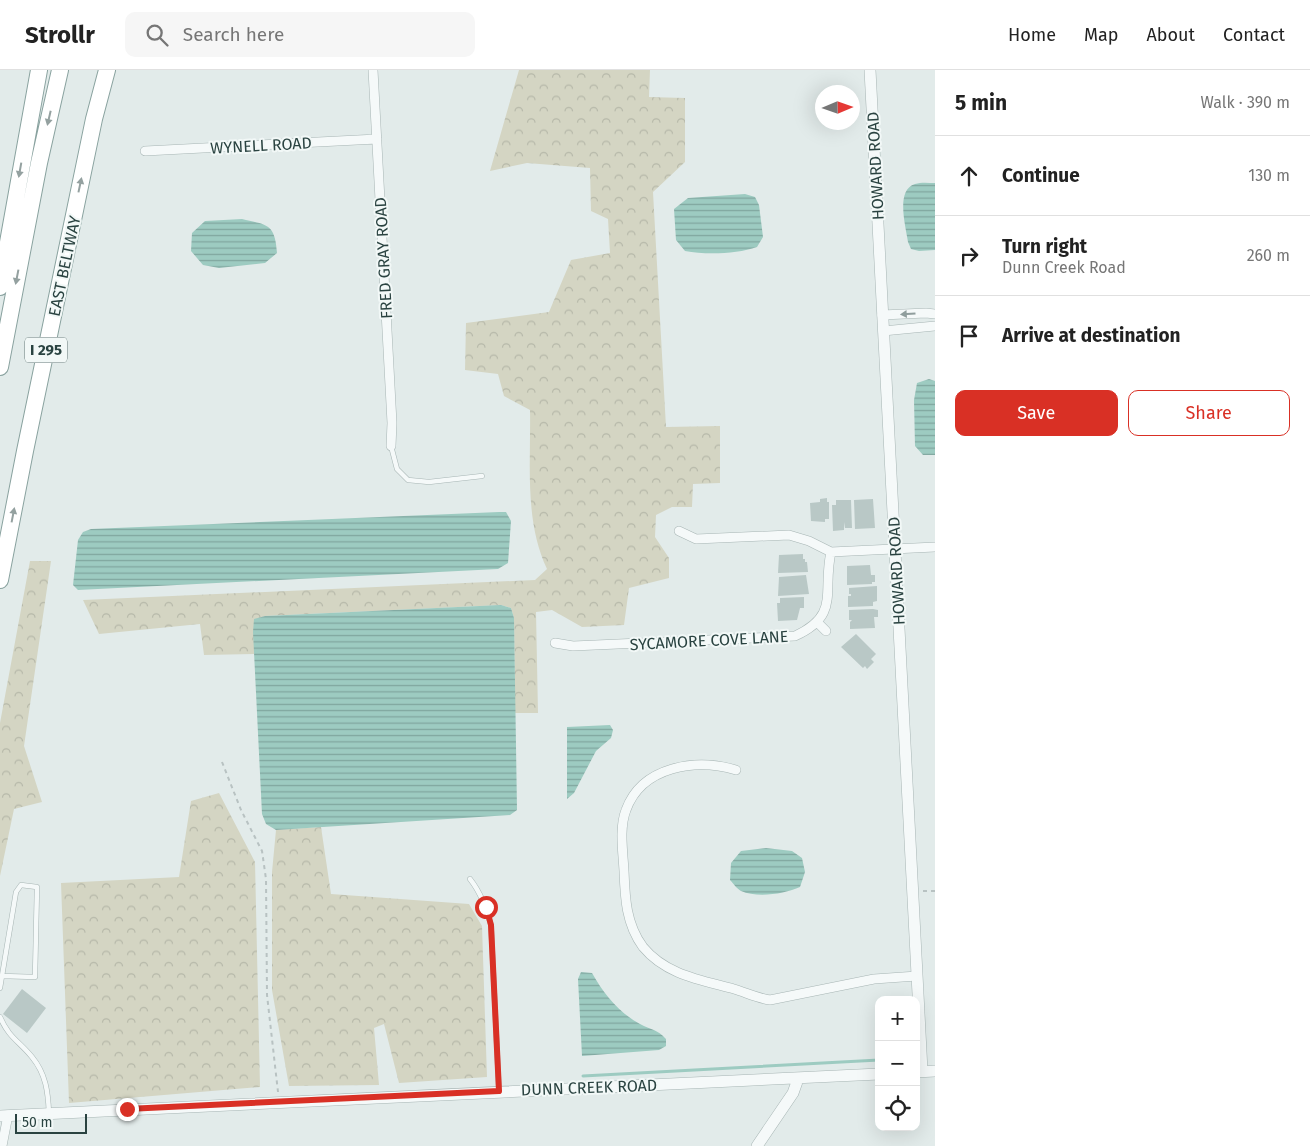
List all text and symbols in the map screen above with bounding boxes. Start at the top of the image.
search box [125,12,475,57]
text: Strollr [25,21,95,49]
icon: search [143,21,171,49]
text: Search here [183,23,284,46]
text: Home [1008,24,1056,46]
text: Map [1084,24,1118,46]
text: About [1146,24,1195,46]
text: Contact [1223,24,1285,46]
north arrow [815,85,860,130]
text: 5 min [955,90,1007,116]
text: Walk · 390 m [1200,93,1290,112]
one-way arrow [45,110,53,125]
street label: HOWARD ROAD [863,111,888,221]
street label: WYNELL ROAD [210,133,312,158]
one-way arrow [16,162,24,178]
icon: ahead [955,162,983,190]
text: Continue [1002,164,1080,187]
text: 130 m [1248,166,1290,185]
one-way arrow [77,176,85,192]
street label: FRED GRAY ROAD [371,197,396,319]
street label: EAST BELTWAY [45,214,84,318]
text: Turn right [1002,235,1087,258]
icon: right [955,242,983,270]
text: 260 m [1247,246,1290,265]
text: Dunn Creek Road [1002,258,1126,277]
one-way arrow [13,269,21,285]
one-way arrow [900,310,916,318]
icon: arrive [955,322,983,350]
text: Arrive at destination [1002,324,1181,347]
road number: I 295 [25,338,67,362]
button: Save [955,390,1118,436]
button: Share [1128,390,1290,436]
one-way arrow [9,507,17,523]
street label: HOWARD ROAD [884,516,909,626]
street label: SYCAMORE COVE LANE [629,627,789,654]
route start [475,896,498,919]
map controls [875,996,920,1131]
button: + [875,996,920,1041]
button: − [875,1041,920,1086]
street label: DUNN CREEK ROAD [521,1076,657,1099]
button: locate [875,1086,920,1131]
route end [116,1098,139,1121]
scale bar [15,1111,88,1134]
text: 50 m [22,1114,53,1131]

